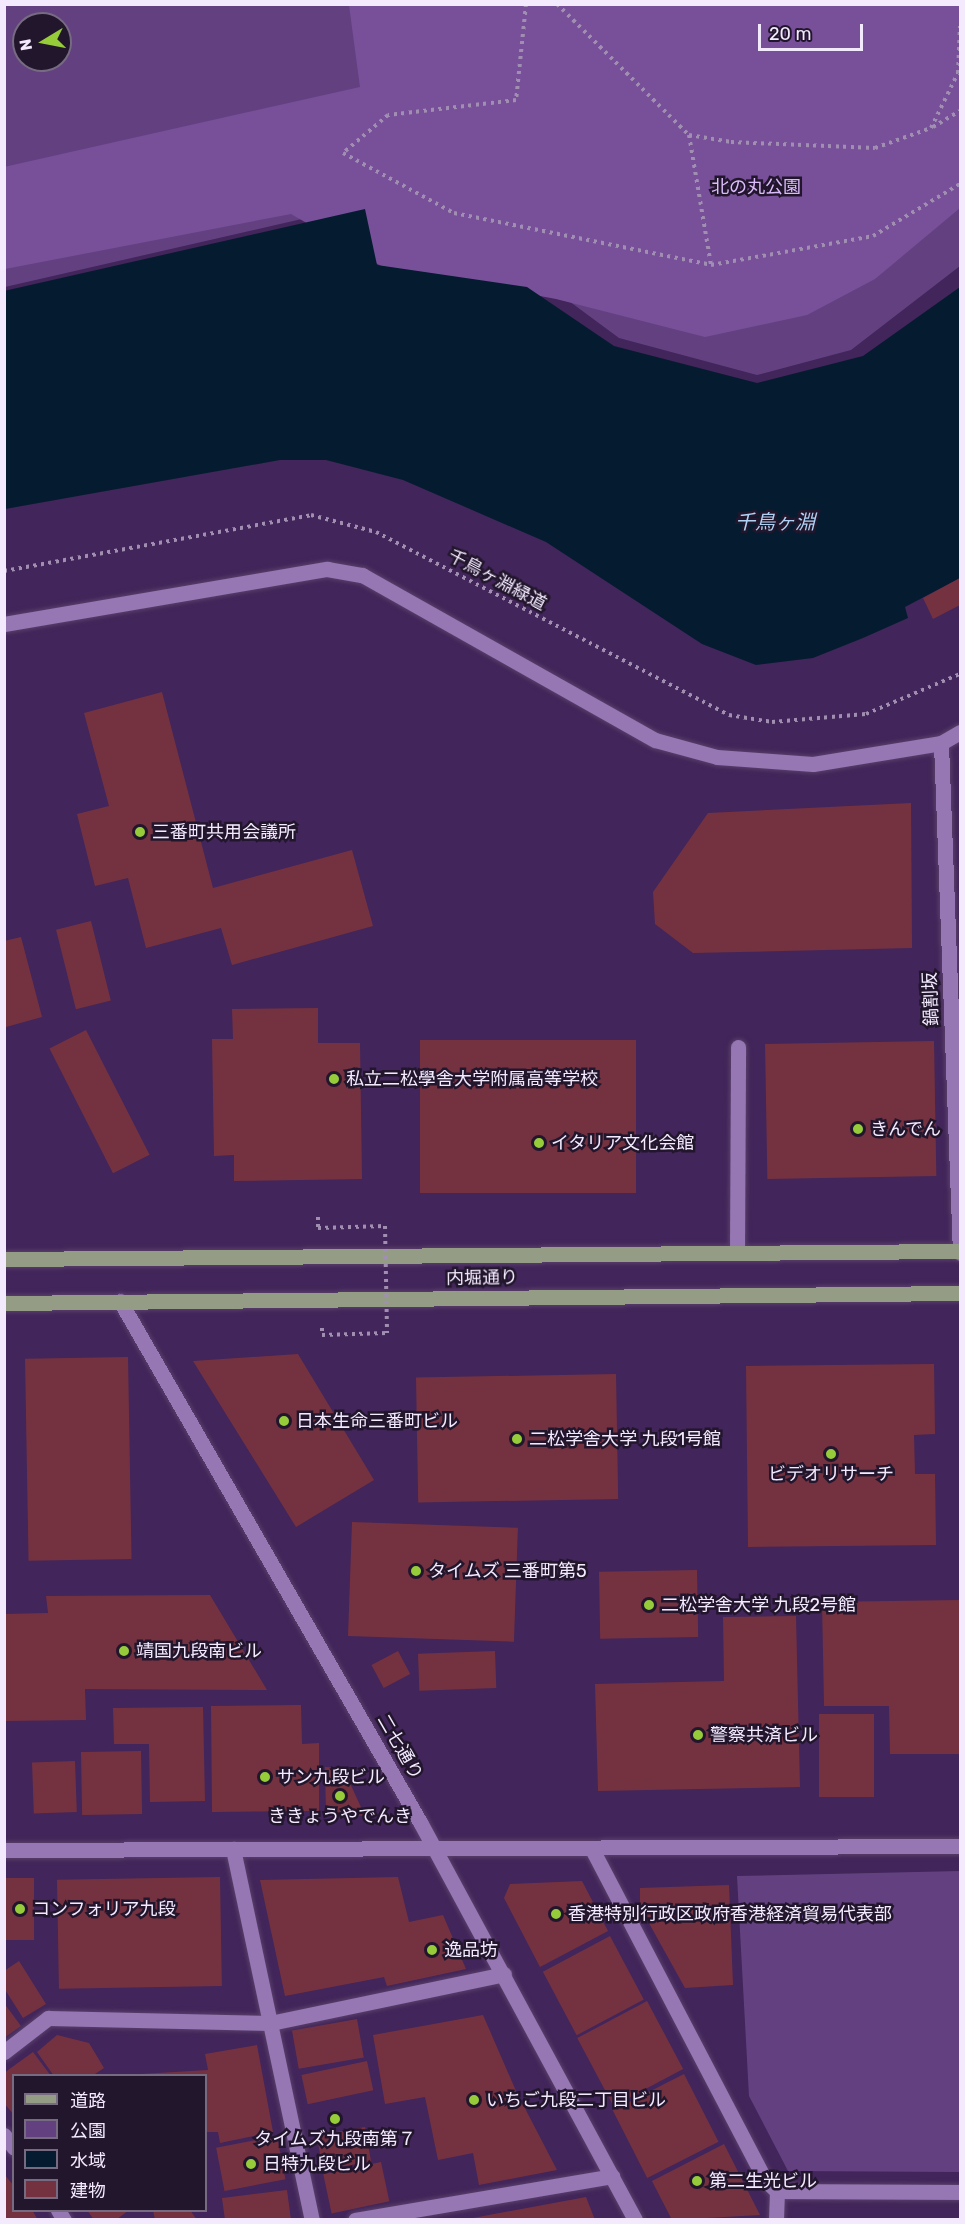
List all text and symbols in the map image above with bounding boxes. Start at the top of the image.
north arrow [12,12,72,72]
scale bar [761,12,866,50]
text: 20 m [769,23,811,45]
text: N [15,38,36,52]
park label: 北の丸公園 [711,176,801,198]
water label: 千鳥ヶ淵 [735,510,815,534]
street label: 千鳥ヶ淵緑道 [444,545,550,615]
place label: 三番町共用会議所 [152,821,296,843]
marker: 三番町共用会議所 [133,825,147,839]
street label: 鍋割坂 [919,972,943,1026]
place label: 私立二松學舎大学附属高等学校 [346,1068,598,1090]
marker: 私立二松學舎大学附属高等学校 [327,1072,341,1086]
place label: きんでん [870,1118,942,1140]
marker: きんでん [851,1122,865,1136]
place label: イタリア文化会館 [551,1132,695,1154]
marker: イタリア文化会館 [532,1136,546,1150]
street label: 内堀通り [446,1267,518,1289]
place label: 日本生命三番町ビル [296,1410,458,1432]
marker: 日本生命三番町ビル [277,1414,291,1428]
place label: 二松学舎大学 九段1号館 [529,1428,721,1450]
marker: 二松学舎大学 九段1号館 [510,1432,524,1446]
marker: ビデオリサーチ [824,1447,838,1461]
place label: ビデオリサーチ [768,1463,894,1485]
place label: タイムズ 三番町第5 [428,1560,587,1582]
marker: タイムズ 三番町第5 [409,1564,423,1578]
place label: 二松学舎大学 九段2号館 [661,1594,856,1616]
marker: 二松学舎大学 九段2号館 [642,1598,656,1612]
place label: 靖国九段南ビル [136,1640,262,1662]
marker: 靖国九段南ビル [117,1644,131,1658]
street label: 二七通り [373,1710,427,1784]
place label: 警察共済ビル [710,1724,818,1746]
marker: 警察共済ビル [691,1728,705,1742]
place label: サン九段ビル [277,1766,385,1788]
marker: サン九段ビル [258,1770,272,1784]
marker: ききょうやでんき [333,1789,347,1803]
place label: ききょうやでんき [268,1805,412,1827]
place label: コンフォリア九段 [32,1898,176,1920]
marker: コンフォリア九段 [13,1902,27,1916]
place label: 香港特別行政区政府香港経済貿易代表部 [568,1903,892,1925]
marker: 香港特別行政区政府香港経済貿易代表部 [549,1907,563,1921]
place label: 逸品坊 [444,1939,498,1961]
marker: 逸品坊 [425,1943,439,1957]
legend [12,2074,207,2212]
place label: いちご九段二丁目ビル [486,2089,666,2111]
text: 道路 [70,2090,106,2112]
marker: いちご九段二丁目ビル [467,2093,481,2107]
marker: タイムズ九段南第７ [328,2112,342,2126]
text: 公園 [70,2120,106,2142]
place label: タイムズ九段南第７ [254,2128,416,2150]
text: 水域 [70,2150,106,2172]
place label: 日特九段ビル [263,2153,371,2175]
marker: 日特九段ビル [244,2157,258,2171]
place label: 第二生光ビル [709,2170,817,2192]
marker: 第二生光ビル [690,2174,704,2188]
text: 建物 [70,2180,106,2202]

